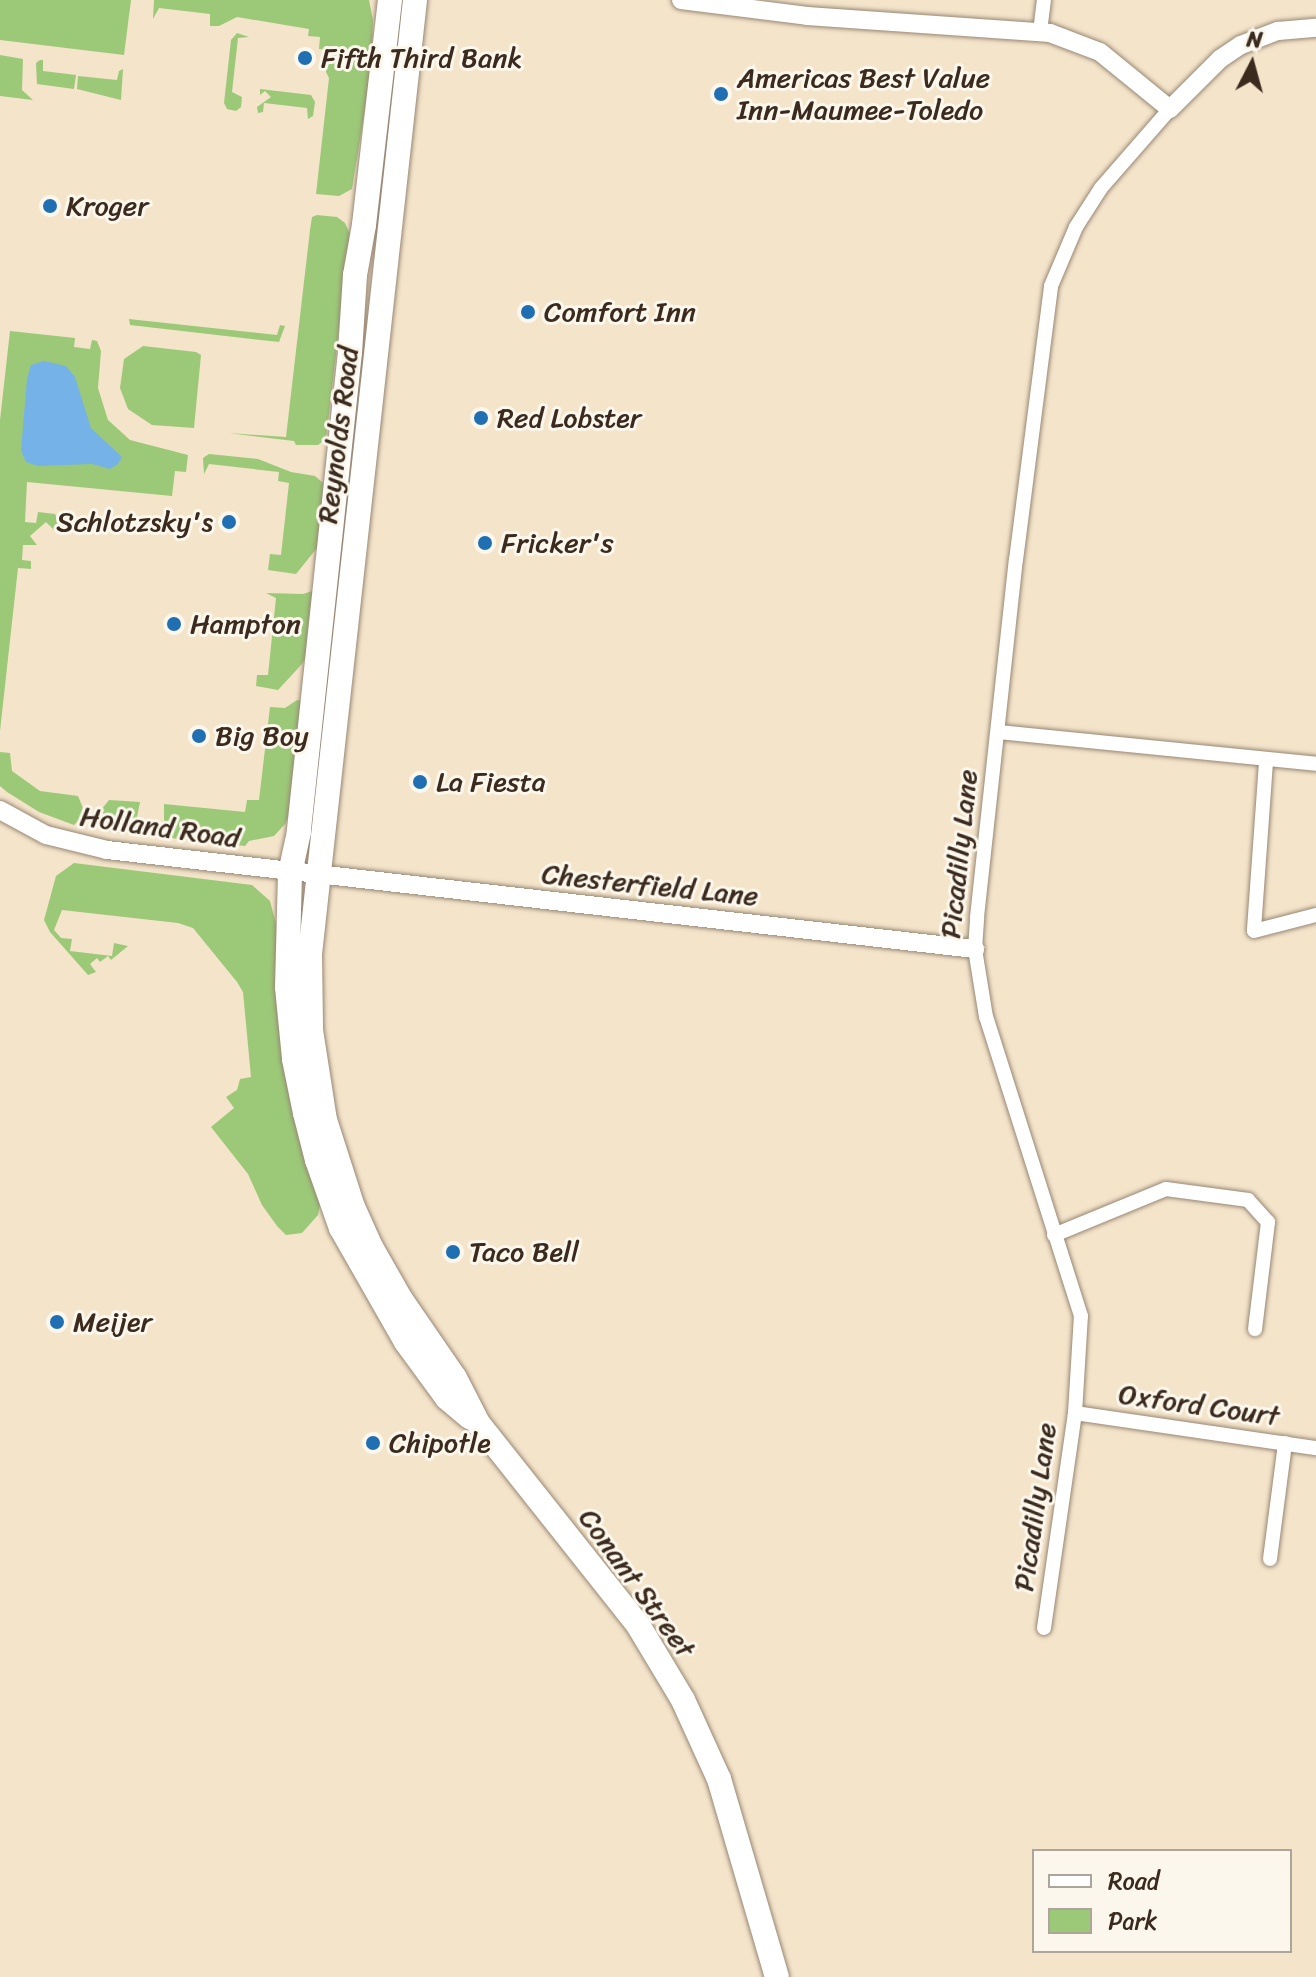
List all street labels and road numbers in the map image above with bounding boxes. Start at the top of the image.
street label: Reynolds Road [310,345,366,525]
street label: Picadilly Lane [933,768,985,940]
street label: Holland Road [78,799,242,855]
street label: Chesterfield Lane [540,857,760,913]
street label: Oxford Court [1116,1377,1282,1433]
street label: Picadilly Lane [1007,1421,1063,1593]
street label: Conant Street [572,1502,702,1664]

